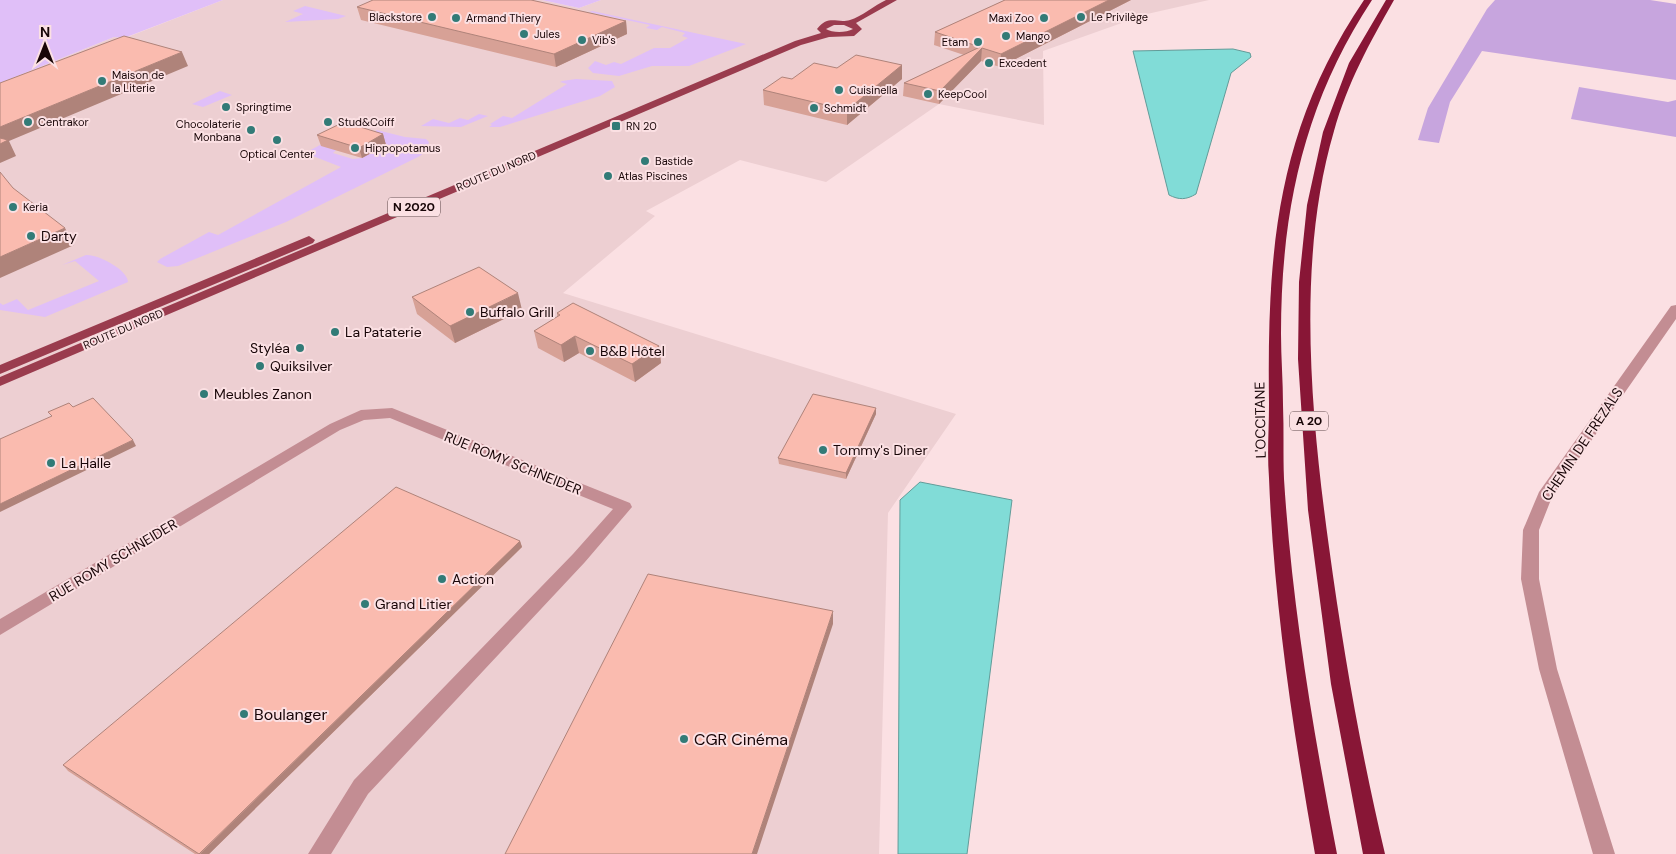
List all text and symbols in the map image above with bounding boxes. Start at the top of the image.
place label: Blackstore [369,10,422,24]
place label: Le Privilège [1091,10,1148,24]
marker: Blackstore [426,11,438,23]
place label: Armand Thiery [466,11,541,25]
place label: Maxi Zoo [989,11,1034,25]
marker: Le Privilège [1075,11,1087,23]
marker: Armand Thiery [450,12,462,24]
marker: Maxi Zoo [1038,12,1050,24]
north arrow [20,20,70,70]
text: N [40,23,50,41]
place label: Jules [534,27,560,41]
marker: Jules [518,28,530,40]
place label: Mango [1016,29,1050,43]
marker: Mango [1000,30,1012,42]
place label: Vib's [592,33,616,47]
marker: Vib's [576,34,588,46]
place label: Etam [942,35,968,49]
marker: Etam [972,36,984,48]
place label: Excedent [999,56,1047,70]
marker: Excedent [983,57,995,69]
place label: Maison de la Literie [112,68,164,95]
marker: Maison de la Literie [96,75,108,87]
place label: Cuisinella [849,83,897,97]
marker: Cuisinella [833,84,845,96]
place label: KeepCool [938,87,987,101]
marker: KeepCool [922,88,934,100]
place label: Springtime [236,100,291,114]
marker: Springtime [220,101,232,113]
place label: Schmidt [824,101,867,115]
marker: Schmidt [808,102,820,114]
place label: Centrakor [38,115,89,129]
place label: Stud&Coiff [338,115,395,129]
marker: Centrakor [22,116,34,128]
marker: Stud&Coiff [322,116,334,128]
place label: Chocolaterie Monbana [176,117,241,144]
place label: RN 20 [626,119,657,133]
marker: RN 20 [610,120,622,132]
marker: Chocolaterie Monbana [245,124,257,136]
marker: Optical Center [271,134,283,146]
place label: Hippopotamus [365,141,441,155]
marker: Hippopotamus [349,142,361,154]
place label: Optical Center [240,147,314,161]
street label: ROUTE DU NORD [454,148,538,194]
place label: Bastide [655,154,693,168]
marker: Bastide [639,155,651,167]
place label: Atlas Piscines [618,169,688,183]
marker: Atlas Piscines [602,170,614,182]
road number: N 2020 [388,198,440,216]
place label: Keria [23,200,48,214]
marker: Keria [7,201,19,213]
place label: Darty [41,227,77,245]
marker: Darty [25,230,37,242]
place label: Buffalo Grill [480,303,554,321]
street label: ROUTE DU NORD [81,306,165,352]
marker: Buffalo Grill [464,306,476,318]
place label: La Pataterie [345,323,422,341]
marker: La Pataterie [329,326,341,338]
place label: Styléa [250,339,290,357]
marker: Styléa [294,342,306,354]
place label: B&B Hôtel [600,342,665,360]
marker: B&B Hôtel [584,345,596,357]
place label: Quiksilver [270,357,333,375]
marker: Quiksilver [254,360,266,372]
street label: L'OCCITANE [1250,381,1270,458]
street label: CHEMIN DE FREZALS [1537,384,1627,504]
place label: Meubles Zanon [214,385,312,403]
marker: Meubles Zanon [198,388,210,400]
road number: A 20 [1290,412,1328,431]
street label: RUE ROMY SCHNEIDER [442,427,584,499]
place label: Tommy's Diner [833,441,928,459]
marker: Tommy's Diner [817,444,829,456]
place label: La Halle [61,454,111,472]
marker: La Halle [45,457,57,469]
street label: RUE ROMY SCHNEIDER [46,515,180,605]
place label: Action [452,570,494,588]
marker: Action [436,573,448,585]
place label: Grand Litier [375,595,452,613]
marker: Grand Litier [359,598,371,610]
place label: Boulanger [254,704,327,725]
marker: Boulanger [238,708,250,720]
place label: CGR Cinéma [694,729,788,750]
marker: CGR Cinéma [678,733,690,745]

